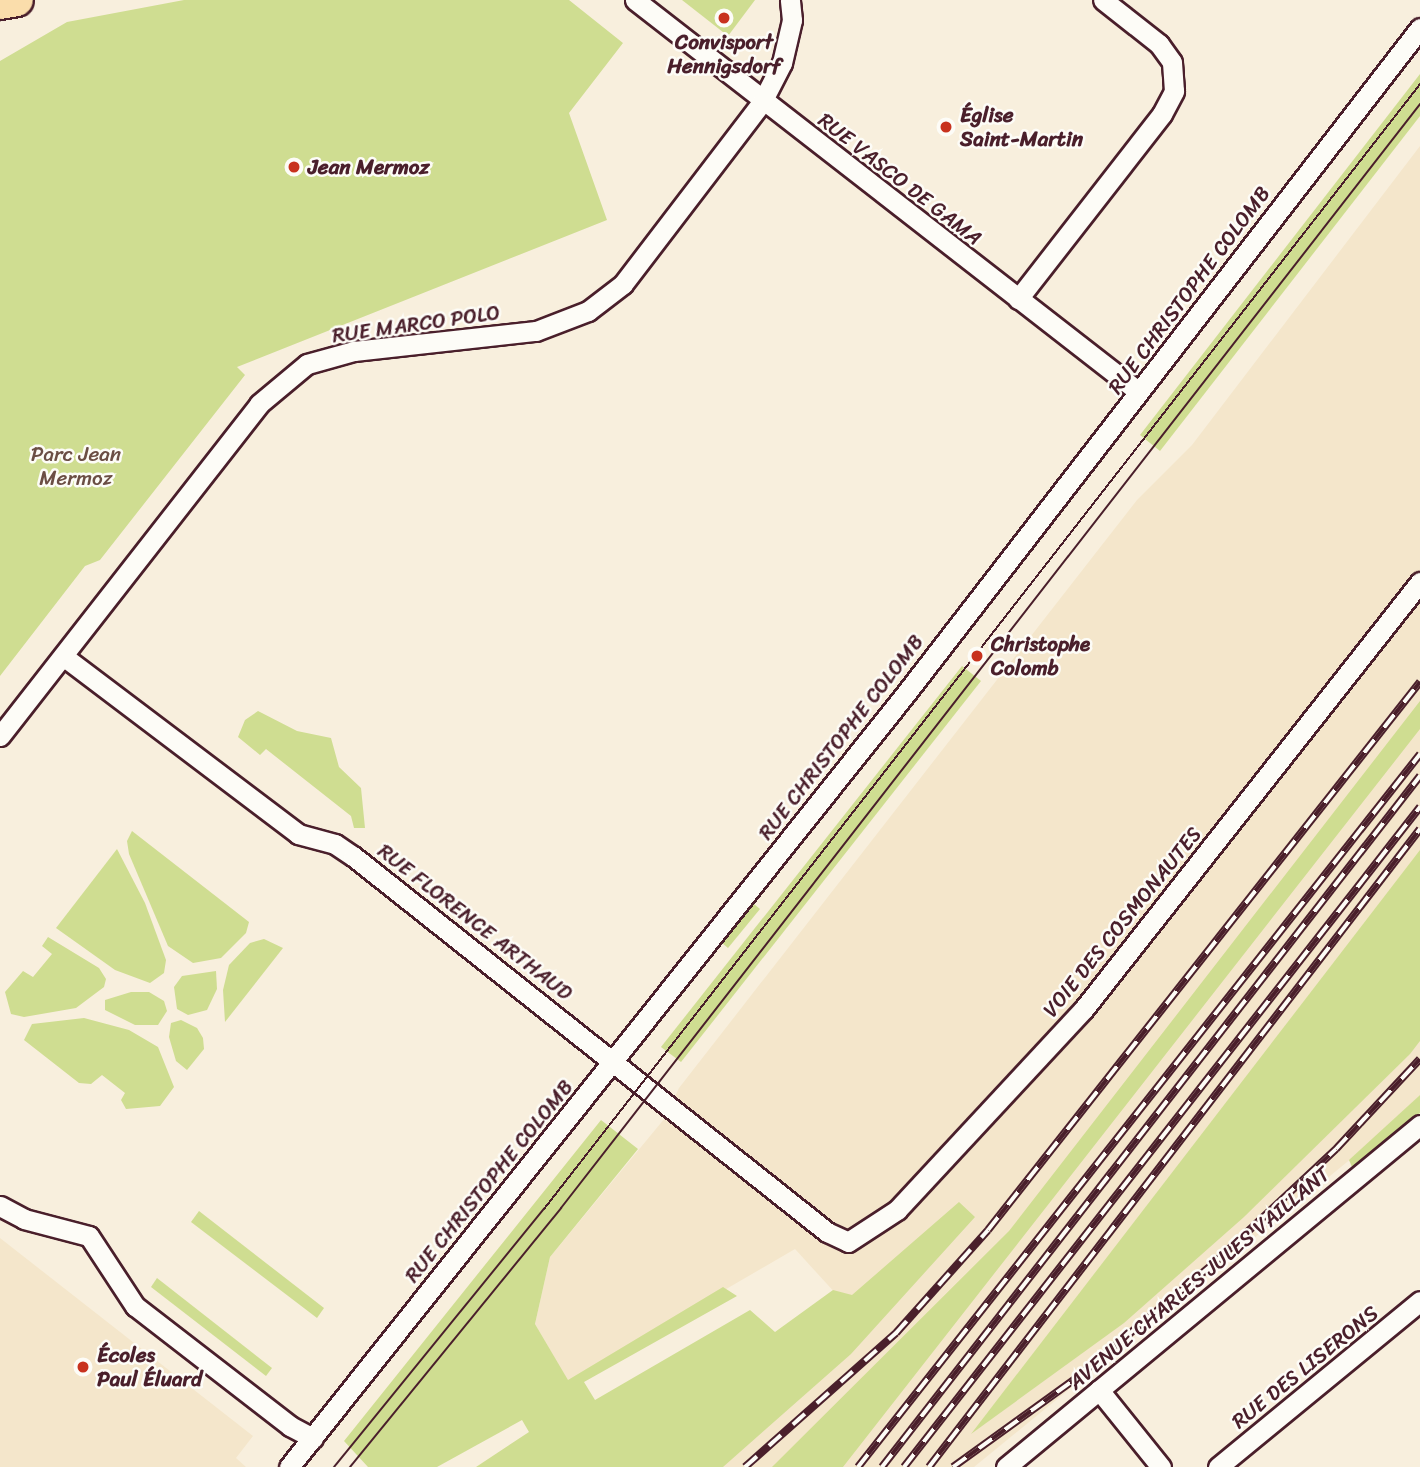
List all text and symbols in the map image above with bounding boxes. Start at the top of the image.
marker: Convisport Hennigsdorf [716,10,732,26]
place label: Convisport Hennigsdorf [667,29,781,79]
place label: Église Saint-Martin [960,102,1083,152]
street label: RUE VASCO DE GAMA [814,108,986,250]
marker: Église Saint-Martin [938,119,954,135]
place label: Jean Mermoz [308,154,429,180]
marker: Jean Mermoz [286,159,302,175]
street label: RUE CHRISTOPHE COLOMB [1102,181,1276,399]
street label: RUE MARCO POLO [331,300,501,348]
park label: Parc Jean Mermoz [31,441,121,491]
street label: RUE CHRISTOPHE COLOMB [753,629,929,845]
place label: Christophe Colomb [991,631,1090,681]
marker: Christophe Colomb [969,648,985,664]
street label: VOIE DES COSMONAUTES [1037,821,1207,1023]
street label: RUE FLORENCE ARTHAUD [373,838,577,1006]
street label: RUE CHRISTOPHE COLOMB [399,1074,579,1288]
street label: AVENUE CHARLES JULES VAILLANT [1065,1163,1333,1393]
street label: RUE DES LISERONS [1226,1300,1384,1434]
place label: Écoles Paul Éluard [97,1342,202,1392]
marker: Écoles Paul Éluard [75,1359,91,1375]

